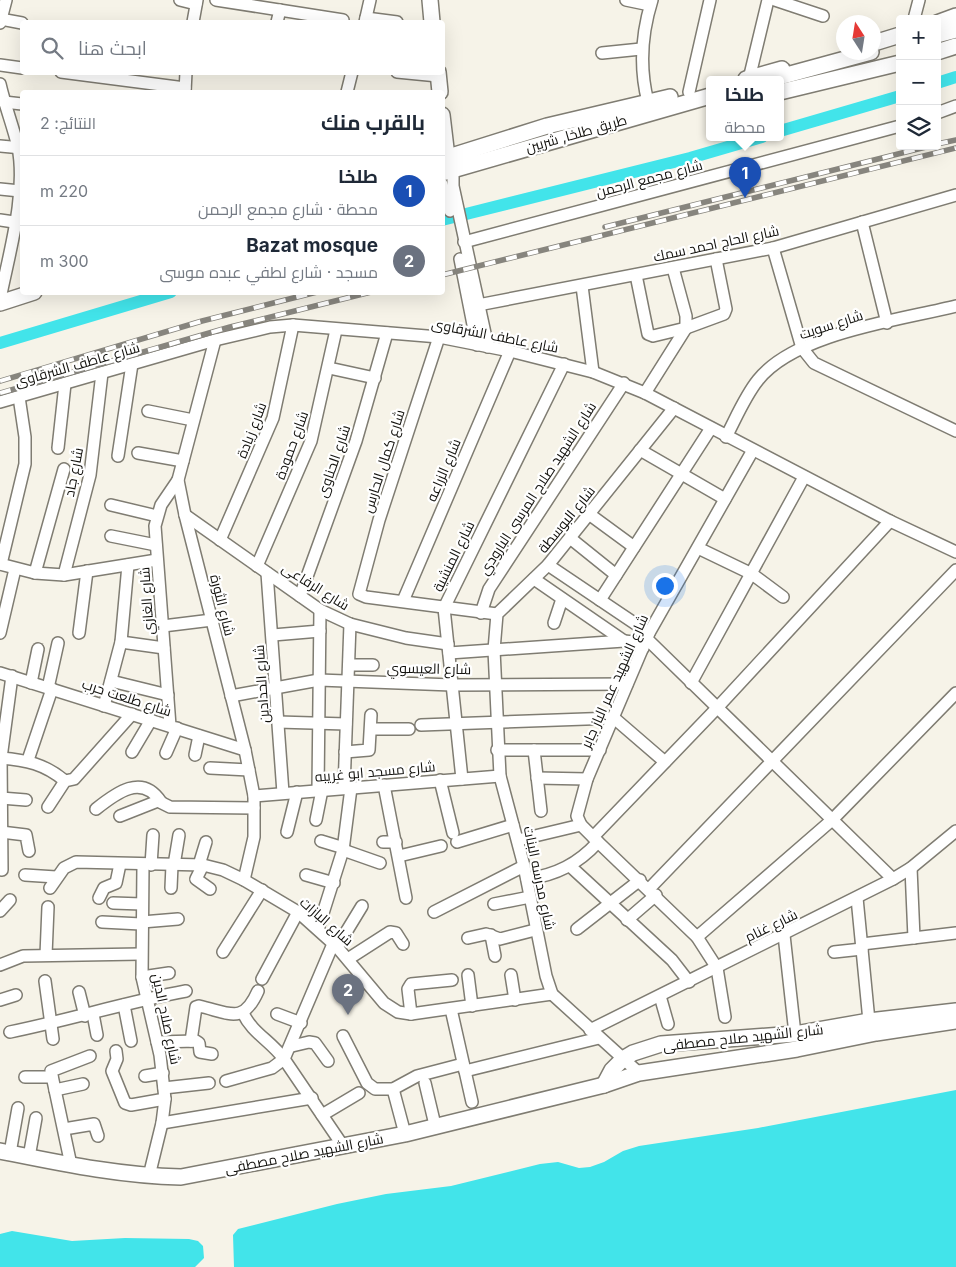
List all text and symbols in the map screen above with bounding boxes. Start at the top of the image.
north arrow [836,15,881,60]
map controls [896,15,941,150]
button: + [896,15,941,60]
search box [20,20,445,75]
icon: search [38,34,66,62]
text: ابحث هنا [78,37,147,60]
button: − [896,60,941,105]
popup [706,76,784,141]
text: طلخا [724,83,764,106]
button: layers [896,105,941,150]
text: بالقرب منك [321,110,425,135]
street label: طريق طلخا, شربين [523,110,629,157]
text: النتائج: 2 [40,113,96,133]
text: محطة [724,117,766,137]
street label: شارع مجمع الرحمن [594,156,704,201]
pin: 1 [729,157,761,198]
text: طلخا [338,165,378,188]
text: 220 m [40,181,88,201]
text: 1 [406,181,412,201]
text: محطة · شارع مجمع الرحمن [198,199,378,219]
street label: شارع الحاج احمد سمك [652,221,781,266]
text: Bazat mosque [246,234,378,257]
text: 300 m [40,251,89,271]
text: 2 [404,251,414,271]
text: مسجد · شارع لطفي عبده موسى [159,262,378,282]
street label: شارع سويت [797,306,865,343]
street label: شارع عاطف الشرقاوى [430,314,560,357]
street label: شارع عاطف الشرقاوى [13,338,142,391]
street label: شارع الشهيد صلاح المرسى البارودي [475,398,603,580]
street label: شارع زيادة [233,400,270,461]
street label: شارع كمال الحارس [358,407,409,515]
street label: شارع حمودة [271,409,312,482]
street label: شارع الحناوى [313,423,354,500]
street label: شارع الزراعه [422,436,465,504]
street label: شارع جاد [60,446,87,498]
street label: شارع البوسطة [534,482,599,556]
street label: شارع المنشية [429,518,478,595]
street label: شارع الرفاعى [279,559,353,614]
street label: شارع الغازي [135,566,161,635]
street label: شارع الثورة [206,573,239,638]
your location [652,573,678,599]
street label: شارع الشهيد عمر الباز جابر [576,611,652,752]
street label: شارع الحدادين [250,644,273,724]
street label: شارع العيسوي [387,659,471,681]
street label: شارع طلعت حرب [80,675,174,720]
street label: شارع مسجد ابو غريبه [314,757,436,786]
street label: شارع مدرسه البنات [520,824,559,932]
street label: شارع البازات [296,893,357,950]
street label: شارع غنام [742,905,801,947]
street label: شارع صلاح الدين [148,972,185,1066]
pin: 2 [332,974,364,1015]
street label: شارع الشهيد صلاح مصطفى [662,1020,824,1055]
street label: شارع الشهيد صلاح مصطفى [223,1129,385,1178]

